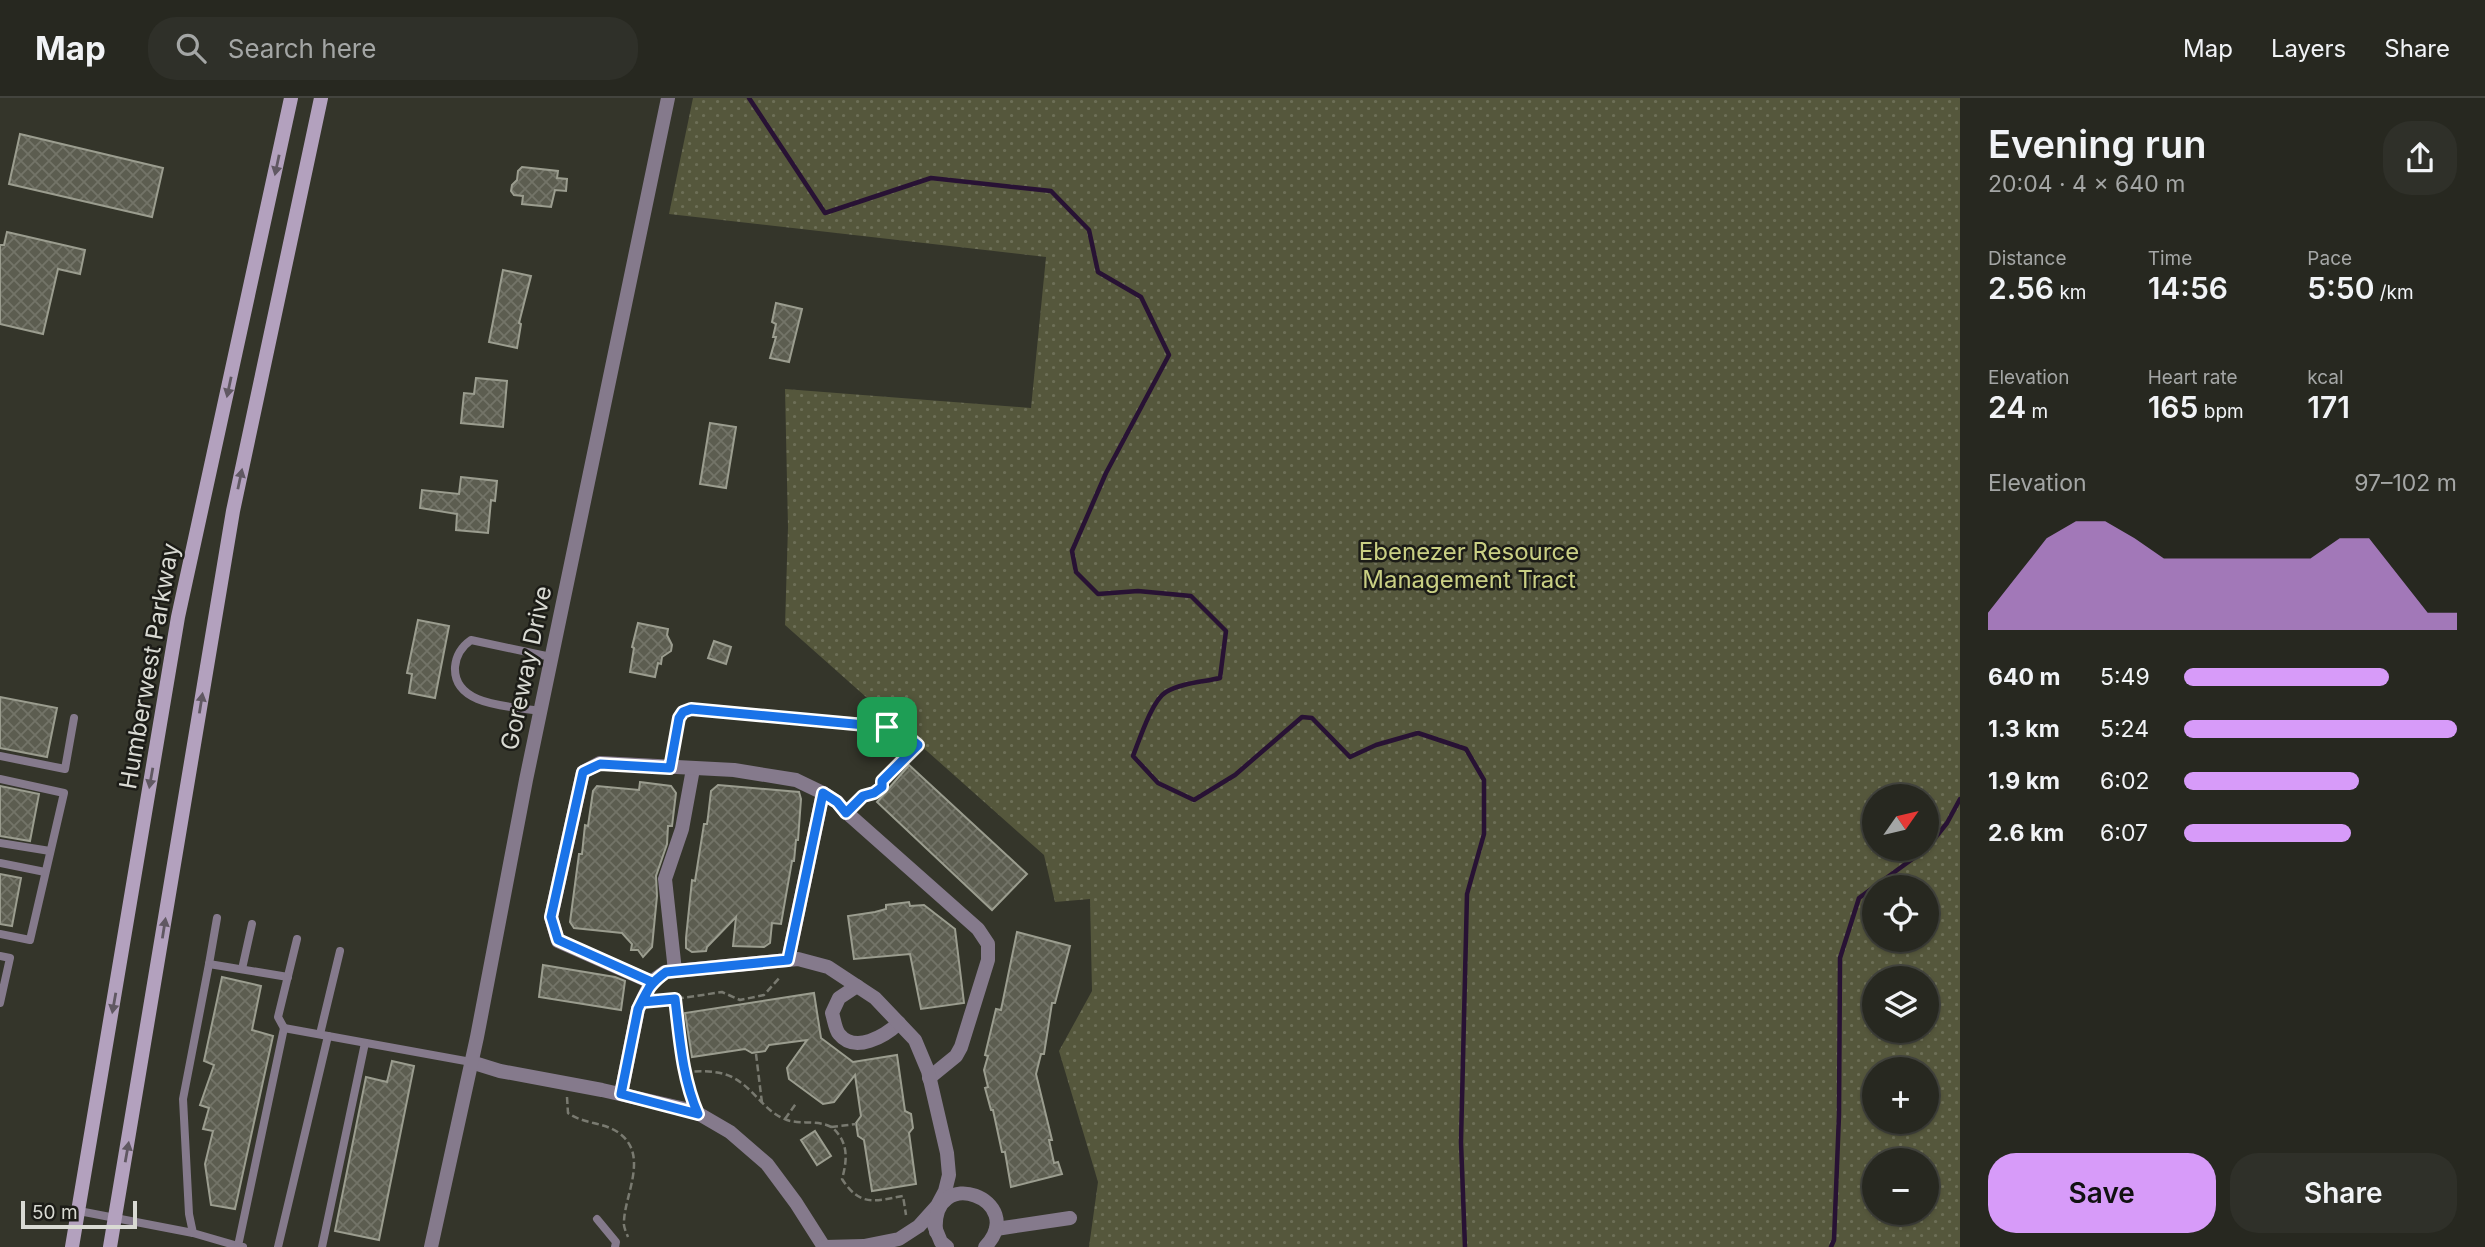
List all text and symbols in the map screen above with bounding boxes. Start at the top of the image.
search box [148,17,638,80]
text: Map [35,28,106,68]
icon: search [172,29,210,67]
text: Search here [228,33,376,64]
text: Map [2183,34,2233,63]
text: Layers [2271,34,2346,63]
text: Share [2384,34,2450,63]
text: Evening run [1988,121,2206,167]
button: share [2383,121,2457,195]
one-way arrow [271,154,282,176]
text: 20:04 · 4 × 640 m [1988,170,2185,198]
text: Distance [1988,247,2066,270]
text: Time [2148,247,2192,270]
text: Pace [2307,247,2352,270]
text: 2.56 [1988,270,2054,306]
text: 14:56 [2148,270,2228,306]
text: 5:50 [2307,270,2374,306]
text: km [2054,281,2086,304]
text: /km [2374,281,2414,304]
text: Elevation [1988,366,2069,389]
text: Heart rate [2148,366,2238,389]
text: kcal [2307,366,2344,389]
one-way arrow [223,376,234,398]
text: 24 [1988,389,2026,425]
text: 165 [2148,389,2198,425]
text: 171 [2307,389,2350,425]
text: m [2026,400,2048,423]
text: bpm [2198,400,2244,423]
one-way arrow [234,468,245,490]
text: Elevation [1988,469,2087,497]
text: 97–102 m [2354,469,2457,497]
park label: Ebenezer Resource Management Tract [1359,537,1579,594]
street label: Humberwest Parkway [113,541,185,791]
street label: Goreway Drive [494,583,558,753]
text: 640 m [1988,663,2060,691]
text: 5:49 [2100,663,2150,691]
one-way arrow [196,692,207,714]
pin [857,697,917,757]
icon: arrive [868,708,906,746]
text: 1.3 km [1988,715,2060,743]
text: 5:24 [2100,715,2149,743]
one-way arrow [145,767,156,789]
text: 1.9 km [1988,767,2060,795]
text: 6:02 [2100,767,2149,795]
north arrow [1862,784,1939,861]
map controls [1862,784,1939,1225]
text: 2.6 km [1988,819,2064,847]
text: 6:07 [2100,819,2148,847]
button: locate [1862,875,1939,952]
one-way arrow [159,917,170,939]
button: layers [1862,966,1939,1043]
one-way arrow [108,992,119,1014]
button: + [1862,1057,1939,1134]
one-way arrow [122,1141,133,1163]
button: − [1862,1148,1939,1225]
button: Save [1988,1153,2216,1233]
button: Share [2230,1153,2457,1233]
scale bar [21,1198,136,1230]
text: 50 m [32,1201,78,1224]

